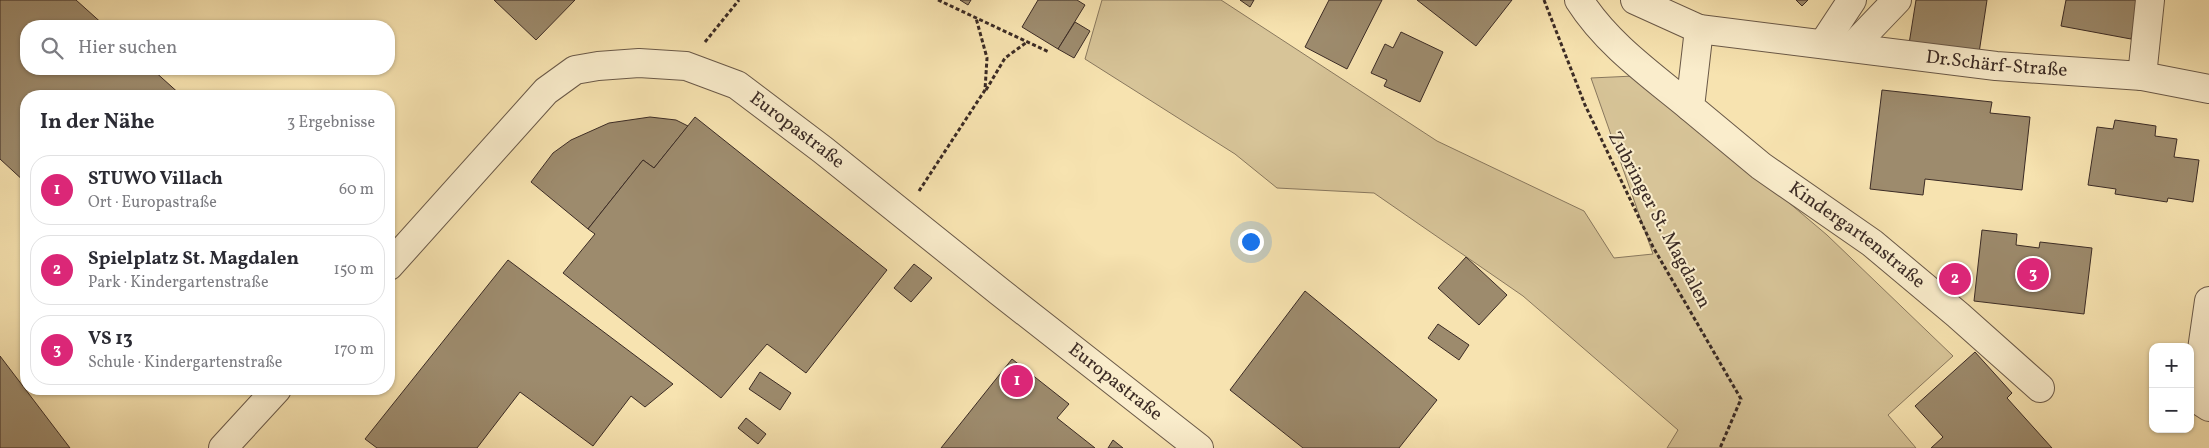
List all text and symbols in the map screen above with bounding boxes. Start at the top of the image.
search box [20,20,395,75]
icon: search [38,34,66,62]
text: Hier suchen [78,35,177,61]
street label: Dr.Schärf-Straße [1924,44,2068,84]
street label: Europastraße [744,86,850,175]
text: In der Nähe [40,108,155,137]
text: 3 Ergebnisse [287,112,375,134]
street label: Zubringer St. Magdalen [1601,127,1717,313]
text: STUWO Villach [88,166,223,192]
street label: Kindergartenstraße [1783,176,1930,295]
text: 1 [54,179,60,201]
text: 60 m [339,179,374,201]
text: Ort · Europastraße [88,192,217,214]
your location [1238,229,1264,255]
text: Spielplatz St. Magdalen [88,246,299,272]
pin: 3 [2017,255,2049,293]
text: 2 [53,259,61,281]
text: 150 m [333,259,374,281]
pin: 2 [1939,260,1971,298]
text: Park · Kindergartenstraße [88,272,268,294]
text: VS 13 [88,326,133,352]
street label: Europastraße [1063,337,1168,427]
text: 3 [53,339,61,361]
text: 170 m [334,339,374,361]
map controls [2149,343,2194,433]
button: + [2149,343,2194,388]
text: Schule · Kindergartenstraße [88,352,282,374]
pin: 1 [1001,362,1033,400]
button: − [2149,388,2194,433]

